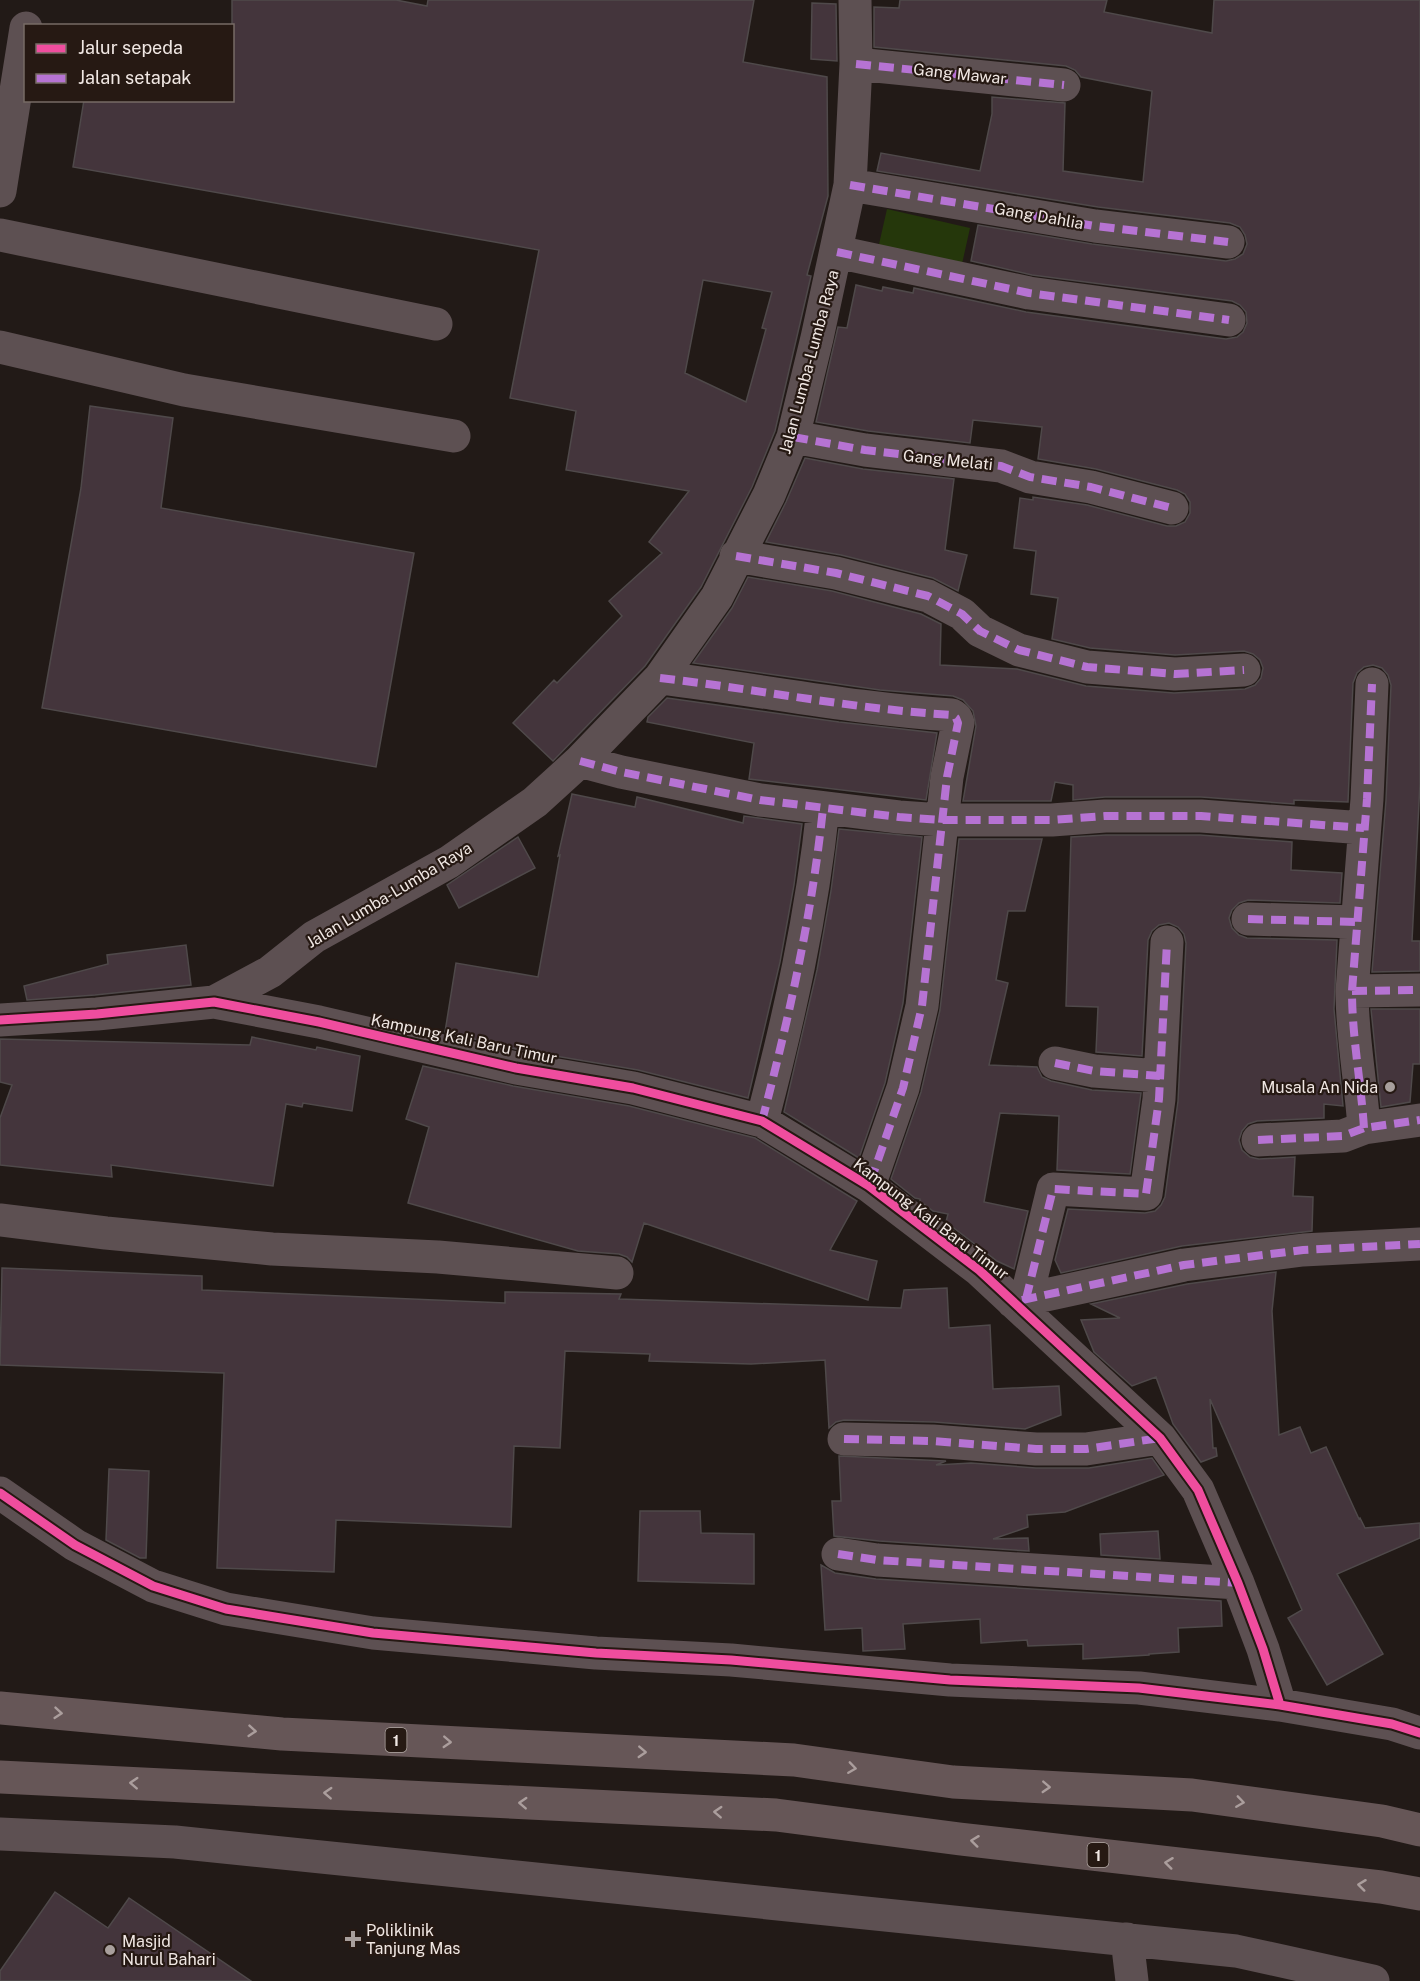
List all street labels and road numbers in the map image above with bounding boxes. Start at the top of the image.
street label: Gang Mawar [912,60,1008,88]
street label: Gang Dahlia [993,199,1085,233]
street label: Jalan Lumba-Lumba Raya [775,268,843,456]
street label: Gang Melati [902,446,994,474]
street label: Jalan Lumba-Lumba Raya [303,838,475,952]
street label: Kampung Kali Baru Timur [369,1010,559,1068]
street label: Kampung Kali Baru Timur [850,1154,1012,1284]
road number: 1 [386,1728,406,1752]
road number: 1 [1088,1843,1108,1867]

